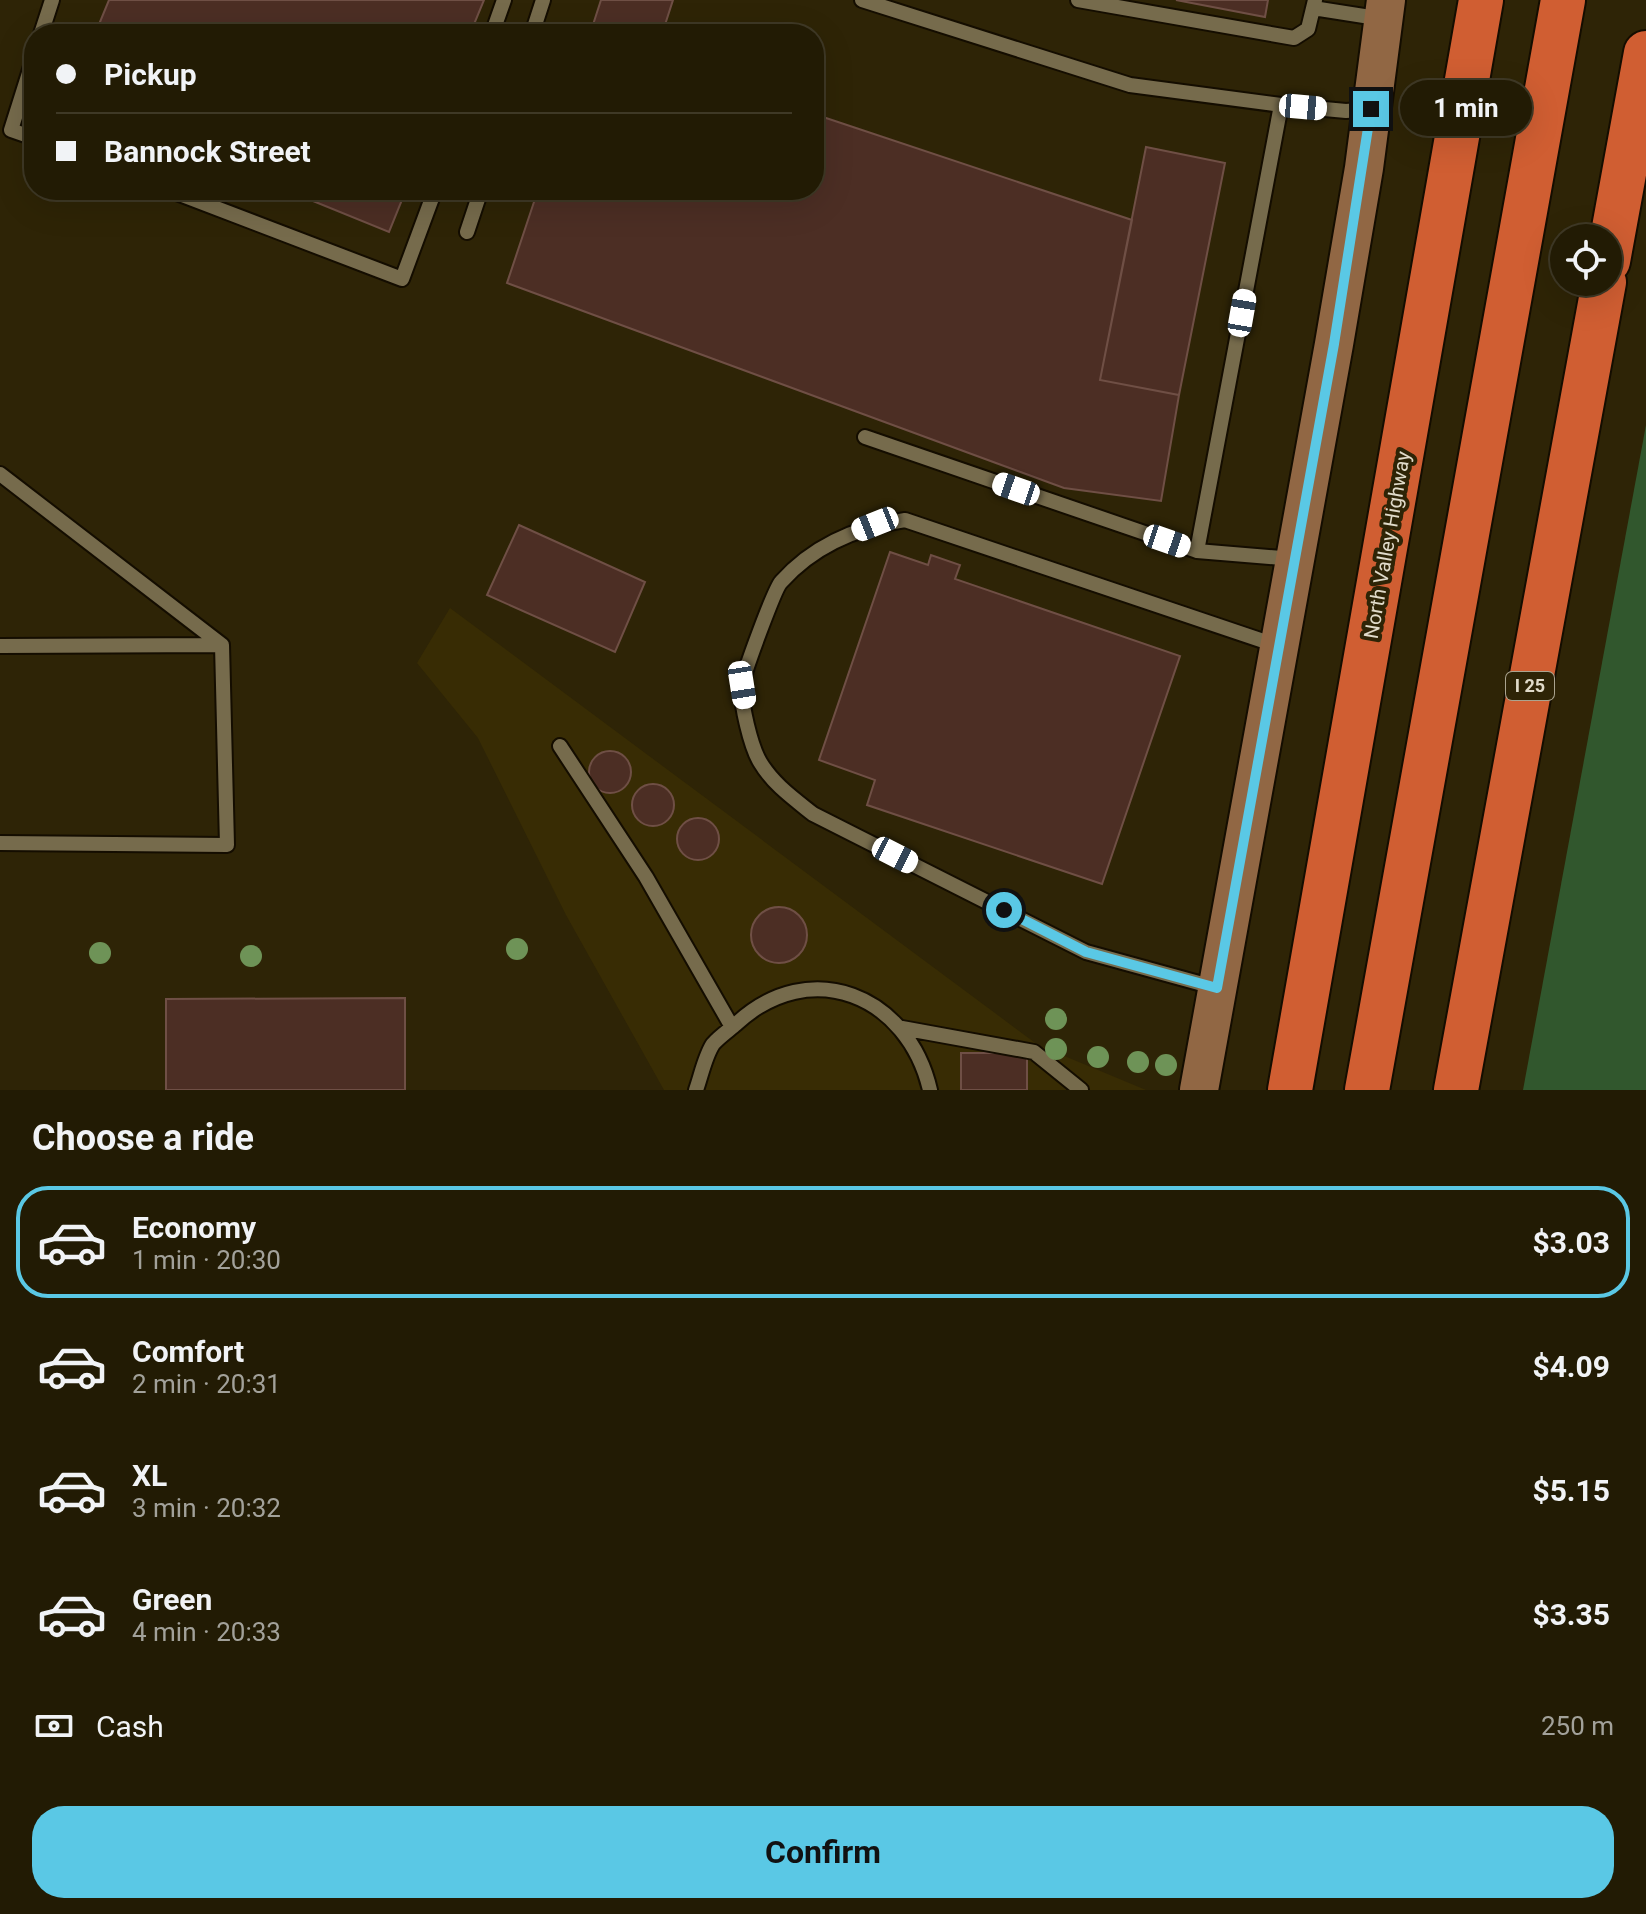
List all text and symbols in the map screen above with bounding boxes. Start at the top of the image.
text: Pickup [104,57,197,92]
callout: 1 min [1399,81,1531,137]
route end [1353,91,1389,127]
car [1278,93,1328,121]
text: 1 min [1433,93,1499,123]
text: Bannock Street [104,134,311,169]
map controls [1550,224,1622,296]
button: locate [1550,224,1622,296]
car [1226,287,1258,339]
street label: North Valley Highway [1359,449,1415,641]
car [989,470,1043,508]
car [848,504,902,544]
car [1140,522,1194,560]
car [726,659,758,711]
road number: I 25 [1506,672,1554,700]
car [868,833,922,877]
route start [986,892,1022,928]
text: Choose a ride [32,1117,254,1159]
icon: car [36,1206,108,1278]
text: Economy [132,1210,256,1245]
text: $3.03 [1532,1225,1610,1260]
text: 1 min · 20:30 [132,1245,281,1275]
icon: car [36,1330,108,1402]
text: Comfort [132,1334,244,1369]
text: $4.09 [1532,1349,1610,1384]
text: 2 min · 20:31 [132,1369,281,1399]
icon: car [36,1454,108,1526]
text: XL [132,1458,167,1493]
text: $5.15 [1532,1473,1610,1508]
text: 3 min · 20:32 [132,1493,281,1523]
icon: car [36,1578,108,1650]
text: Green [132,1582,212,1617]
text: $3.35 [1532,1597,1610,1632]
text: 4 min · 20:33 [132,1617,281,1647]
icon: cash [32,1704,76,1748]
text: Cash [96,1709,164,1744]
text: 250 m [1541,1711,1614,1741]
button: Confirm [32,1806,1614,1898]

